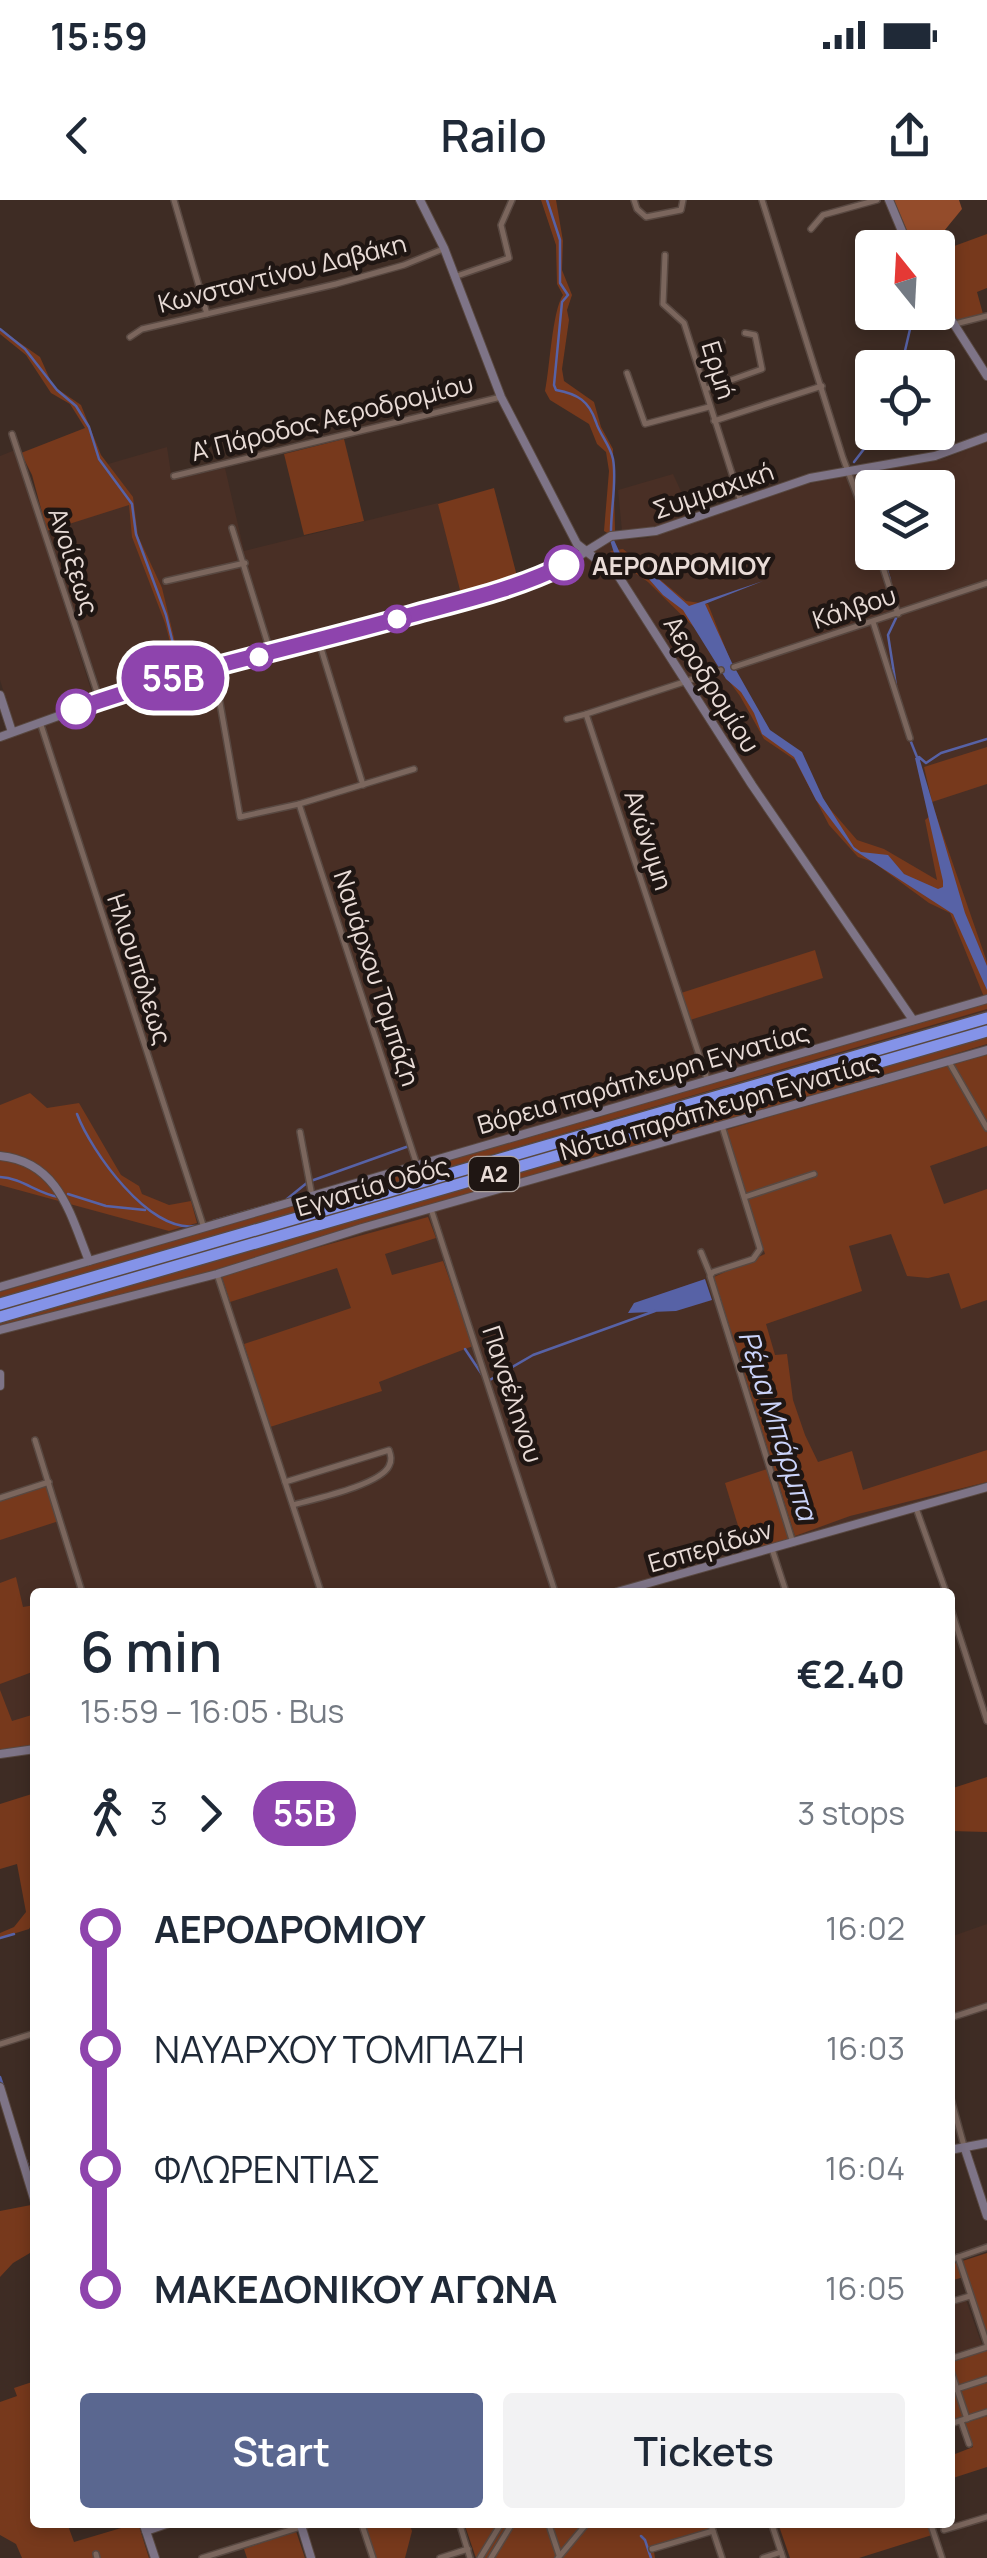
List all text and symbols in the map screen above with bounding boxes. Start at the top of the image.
text: 15:59 [50,9,148,61]
text: Railo [440,104,547,166]
icon: back [50,108,105,163]
icon: share [882,108,937,163]
street label: Κωνσταντίνου Δαβάκη [154,225,410,321]
north arrow [855,230,955,330]
map controls [855,230,955,570]
street label: Ερμή [694,337,744,403]
button: locate [855,350,955,450]
street label: Α' Πάροδος Αεροδρομίου [187,365,477,469]
street label: Συμμαχική [648,453,778,527]
button: layers [855,470,955,570]
street label: Ανοίξεως [40,503,108,619]
marker: ΑΕΡΟΔΡΟΜΙΟΥ [545,546,583,584]
place label: ΑΕΡΟΔΡΟΜΙΟΥ [592,548,771,583]
street label: Κάλβου [808,577,900,637]
unlabelled marker [384,606,410,632]
street label: Αεροδρομίου [656,609,768,759]
unlabelled marker [246,644,272,670]
line badge: 55Β [116,646,230,710]
text: 55Β [141,654,205,702]
unlabelled marker [57,690,95,728]
street label: Ανώνυμη [616,786,682,894]
street label: Ναυάρχου Τομπάζη [326,866,428,1090]
street label: Ηλιουπόλεως [99,889,181,1049]
street label: Βόρεια παράπλευρη Εγνατίας [473,1014,813,1142]
street label: Νότια παράπλευρη Εγνατίας [555,1044,883,1168]
street label: Εγνατία Οδός [292,1147,453,1224]
road number: Α2 [469,1157,519,1191]
street label: Πανσέληνου [474,1321,552,1467]
water label: Ρέμα Μπάρμπα [730,1325,828,1527]
street label: Εσπερίδων [644,1511,777,1580]
text: 6 min [80,1613,222,1689]
text: €2.40 [797,1647,905,1699]
text: 15:59 – 16:05 · Bus [80,1689,344,1733]
icon: walk [80,1786,135,1841]
icon: forward [183,1786,238,1841]
text: 55Β [273,1789,336,1837]
text: 3 [150,1791,168,1835]
text: 3 stops [797,1791,905,1835]
text: ΑΕΡΟΔΡΟΜΙΟΥ [154,1902,426,1954]
text: 16:02 [825,1906,905,1950]
text: ΝΑΥΑΡΧΟΥ ΤΟΜΠΑΖΗ [154,2022,525,2074]
text: 16:03 [826,2026,905,2070]
text: ΦΛΩΡΕΝΤΙΑΣ [154,2142,381,2194]
text: 16:04 [825,2146,905,2190]
text: ΜΑΚΕΔΟΝΙΚΟΥ ΑΓΩΝΑ [154,2262,557,2314]
text: 16:05 [825,2266,905,2310]
button: Start [80,2393,483,2508]
button: Tickets [503,2393,905,2508]

